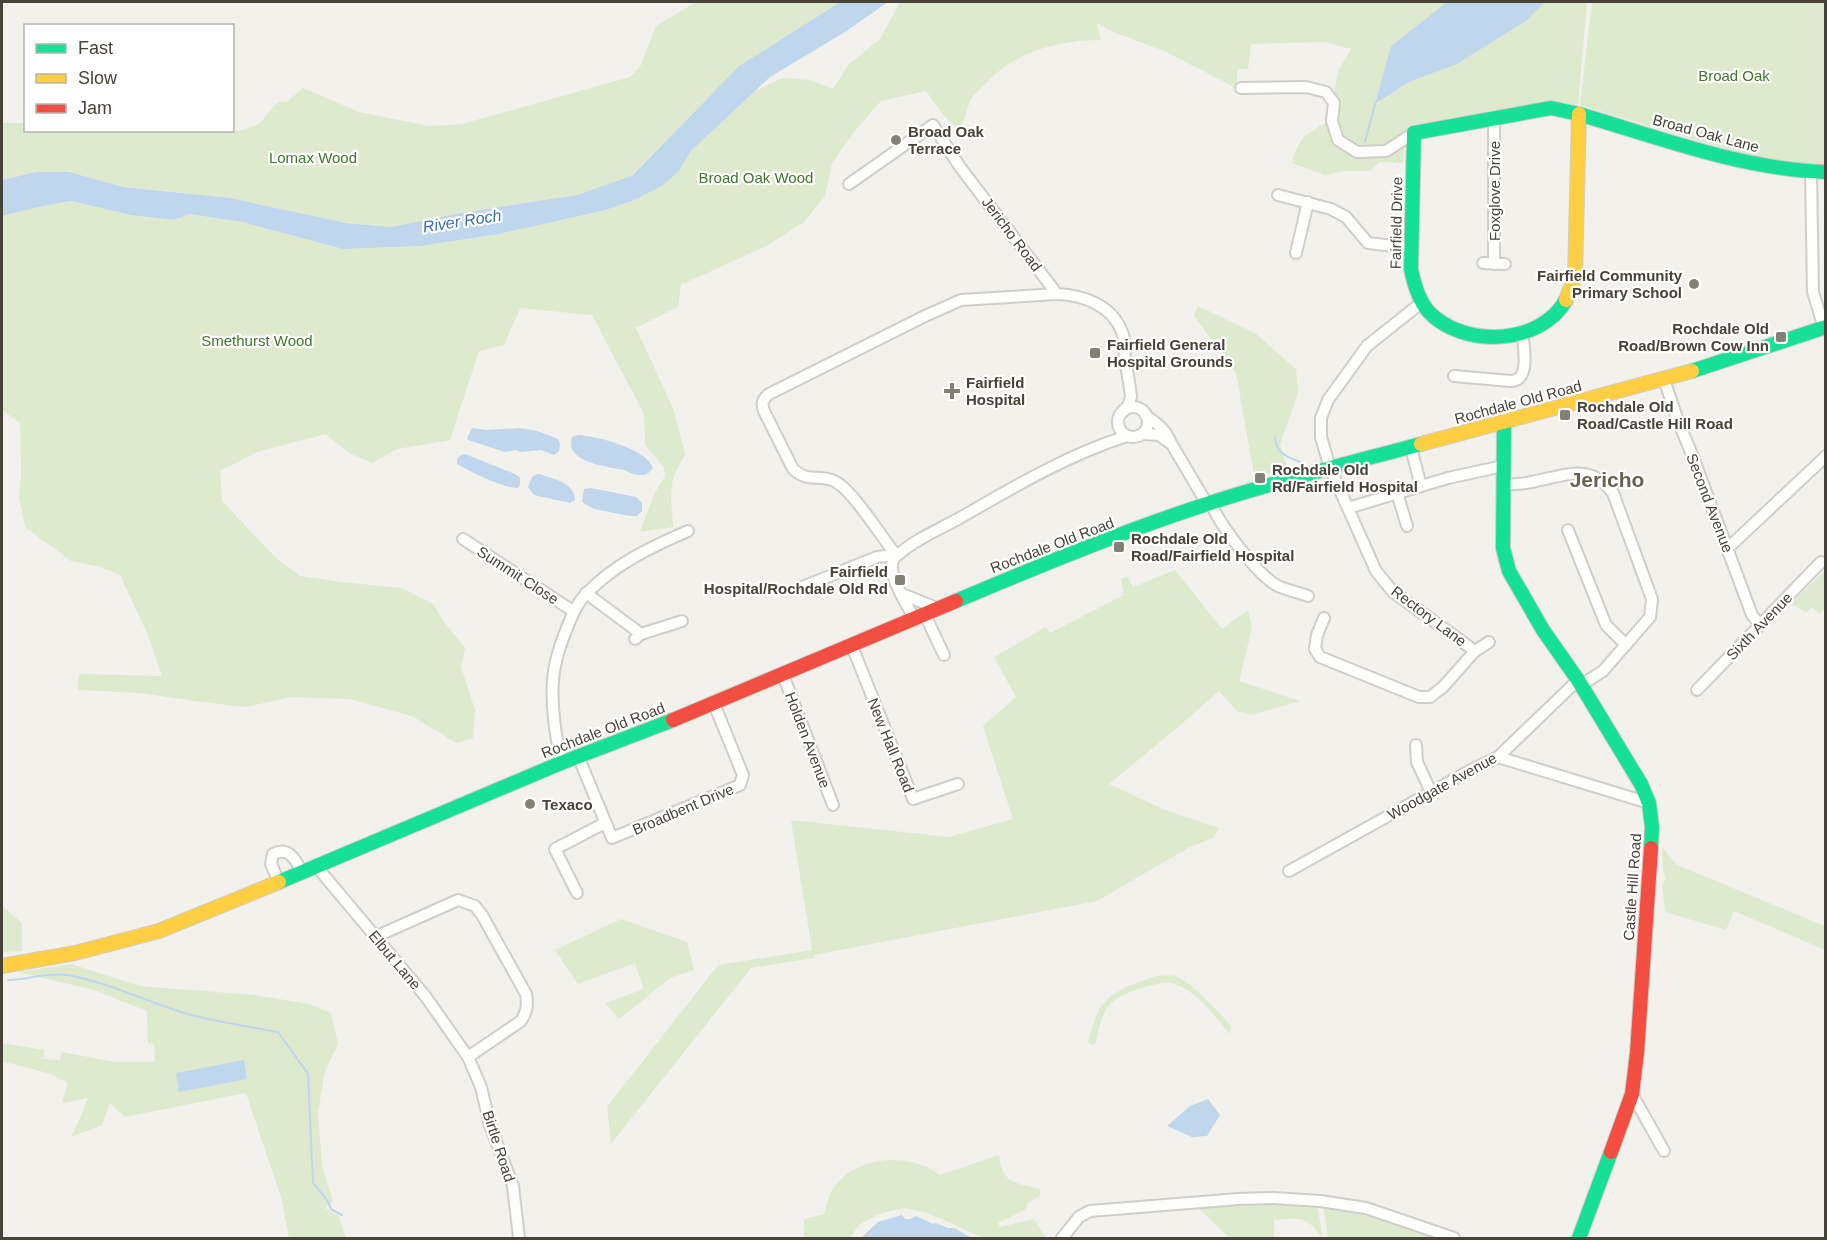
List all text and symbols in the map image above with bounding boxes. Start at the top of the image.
legend [24,24,234,132]
text: Fast [78,38,113,58]
park label: Broad Oak [1698,67,1770,84]
text: Slow [78,68,118,88]
text: Jam [78,98,112,118]
street label: Broad Oak Lane [1651,111,1761,155]
place label: Broad Oak Terrace [908,123,985,157]
marker: Broad Oak Terrace [889,133,903,147]
street label: Foxglove Drive [1486,141,1503,241]
park label: Lomax Wood [269,149,357,166]
park label: Broad Oak Wood [699,169,813,186]
street label: Fairfield Drive [1387,177,1405,269]
street label: Jericho Road [979,194,1045,274]
water label: River Roch [422,206,503,236]
place label: Fairfield Community Primary School [1537,267,1683,301]
marker: Fairfield Community Primary School [1687,277,1701,291]
place label: Rochdale Old Road/Brown Cow Inn [1618,320,1769,354]
marker: Rochdale Old Road/Brown Cow Inn [1774,330,1788,344]
park label: Smethurst Wood [201,332,313,349]
place label: Fairfield General Hospital Grounds [1107,336,1233,370]
marker: Fairfield General Hospital Grounds [1088,346,1102,360]
place label: Fairfield Hospital [966,374,1025,408]
street label: Rochdale Old Road [1453,377,1583,427]
marker: Fairfield Hospital [943,382,961,400]
place label: Rochdale Old Road/Castle Hill Road [1577,398,1733,432]
marker: Rochdale Old Road/Castle Hill Road [1558,408,1572,422]
street label: Second Avenue [1683,451,1737,555]
place label: Rochdale Old Rd/Fairfield Hospital [1272,461,1418,495]
district label: Jericho [1570,468,1644,491]
marker: Rochdale Old Rd/Fairfield Hospital [1253,471,1267,485]
street label: Rochdale Old Road [988,514,1116,576]
place label: Rochdale Old Road/Fairfield Hospital [1131,530,1294,564]
marker: Rochdale Old Road/Fairfield Hospital [1112,540,1126,554]
street label: Summit Close [474,542,562,608]
place label: Fairfield Hospital/Rochdale Old Rd [704,563,888,597]
marker: Fairfield Hospital/Rochdale Old Rd [893,573,907,587]
street label: Rectory Lane [1388,582,1470,650]
street label: Sixth Avenue [1723,589,1795,663]
street label: Holden Avenue [782,690,834,790]
street label: New Hall Road [864,695,918,795]
street label: Rochdale Old Road [539,699,667,761]
street label: Woodgate Avenue [1384,749,1500,823]
street label: Broadbent Drive [630,780,736,838]
place label: Texaco [542,796,593,813]
marker: Texaco [523,797,537,811]
street label: Castle Hill Road [1620,833,1644,941]
street label: Elbut Lane [365,927,425,993]
street label: Birtle Road [479,1108,519,1184]

